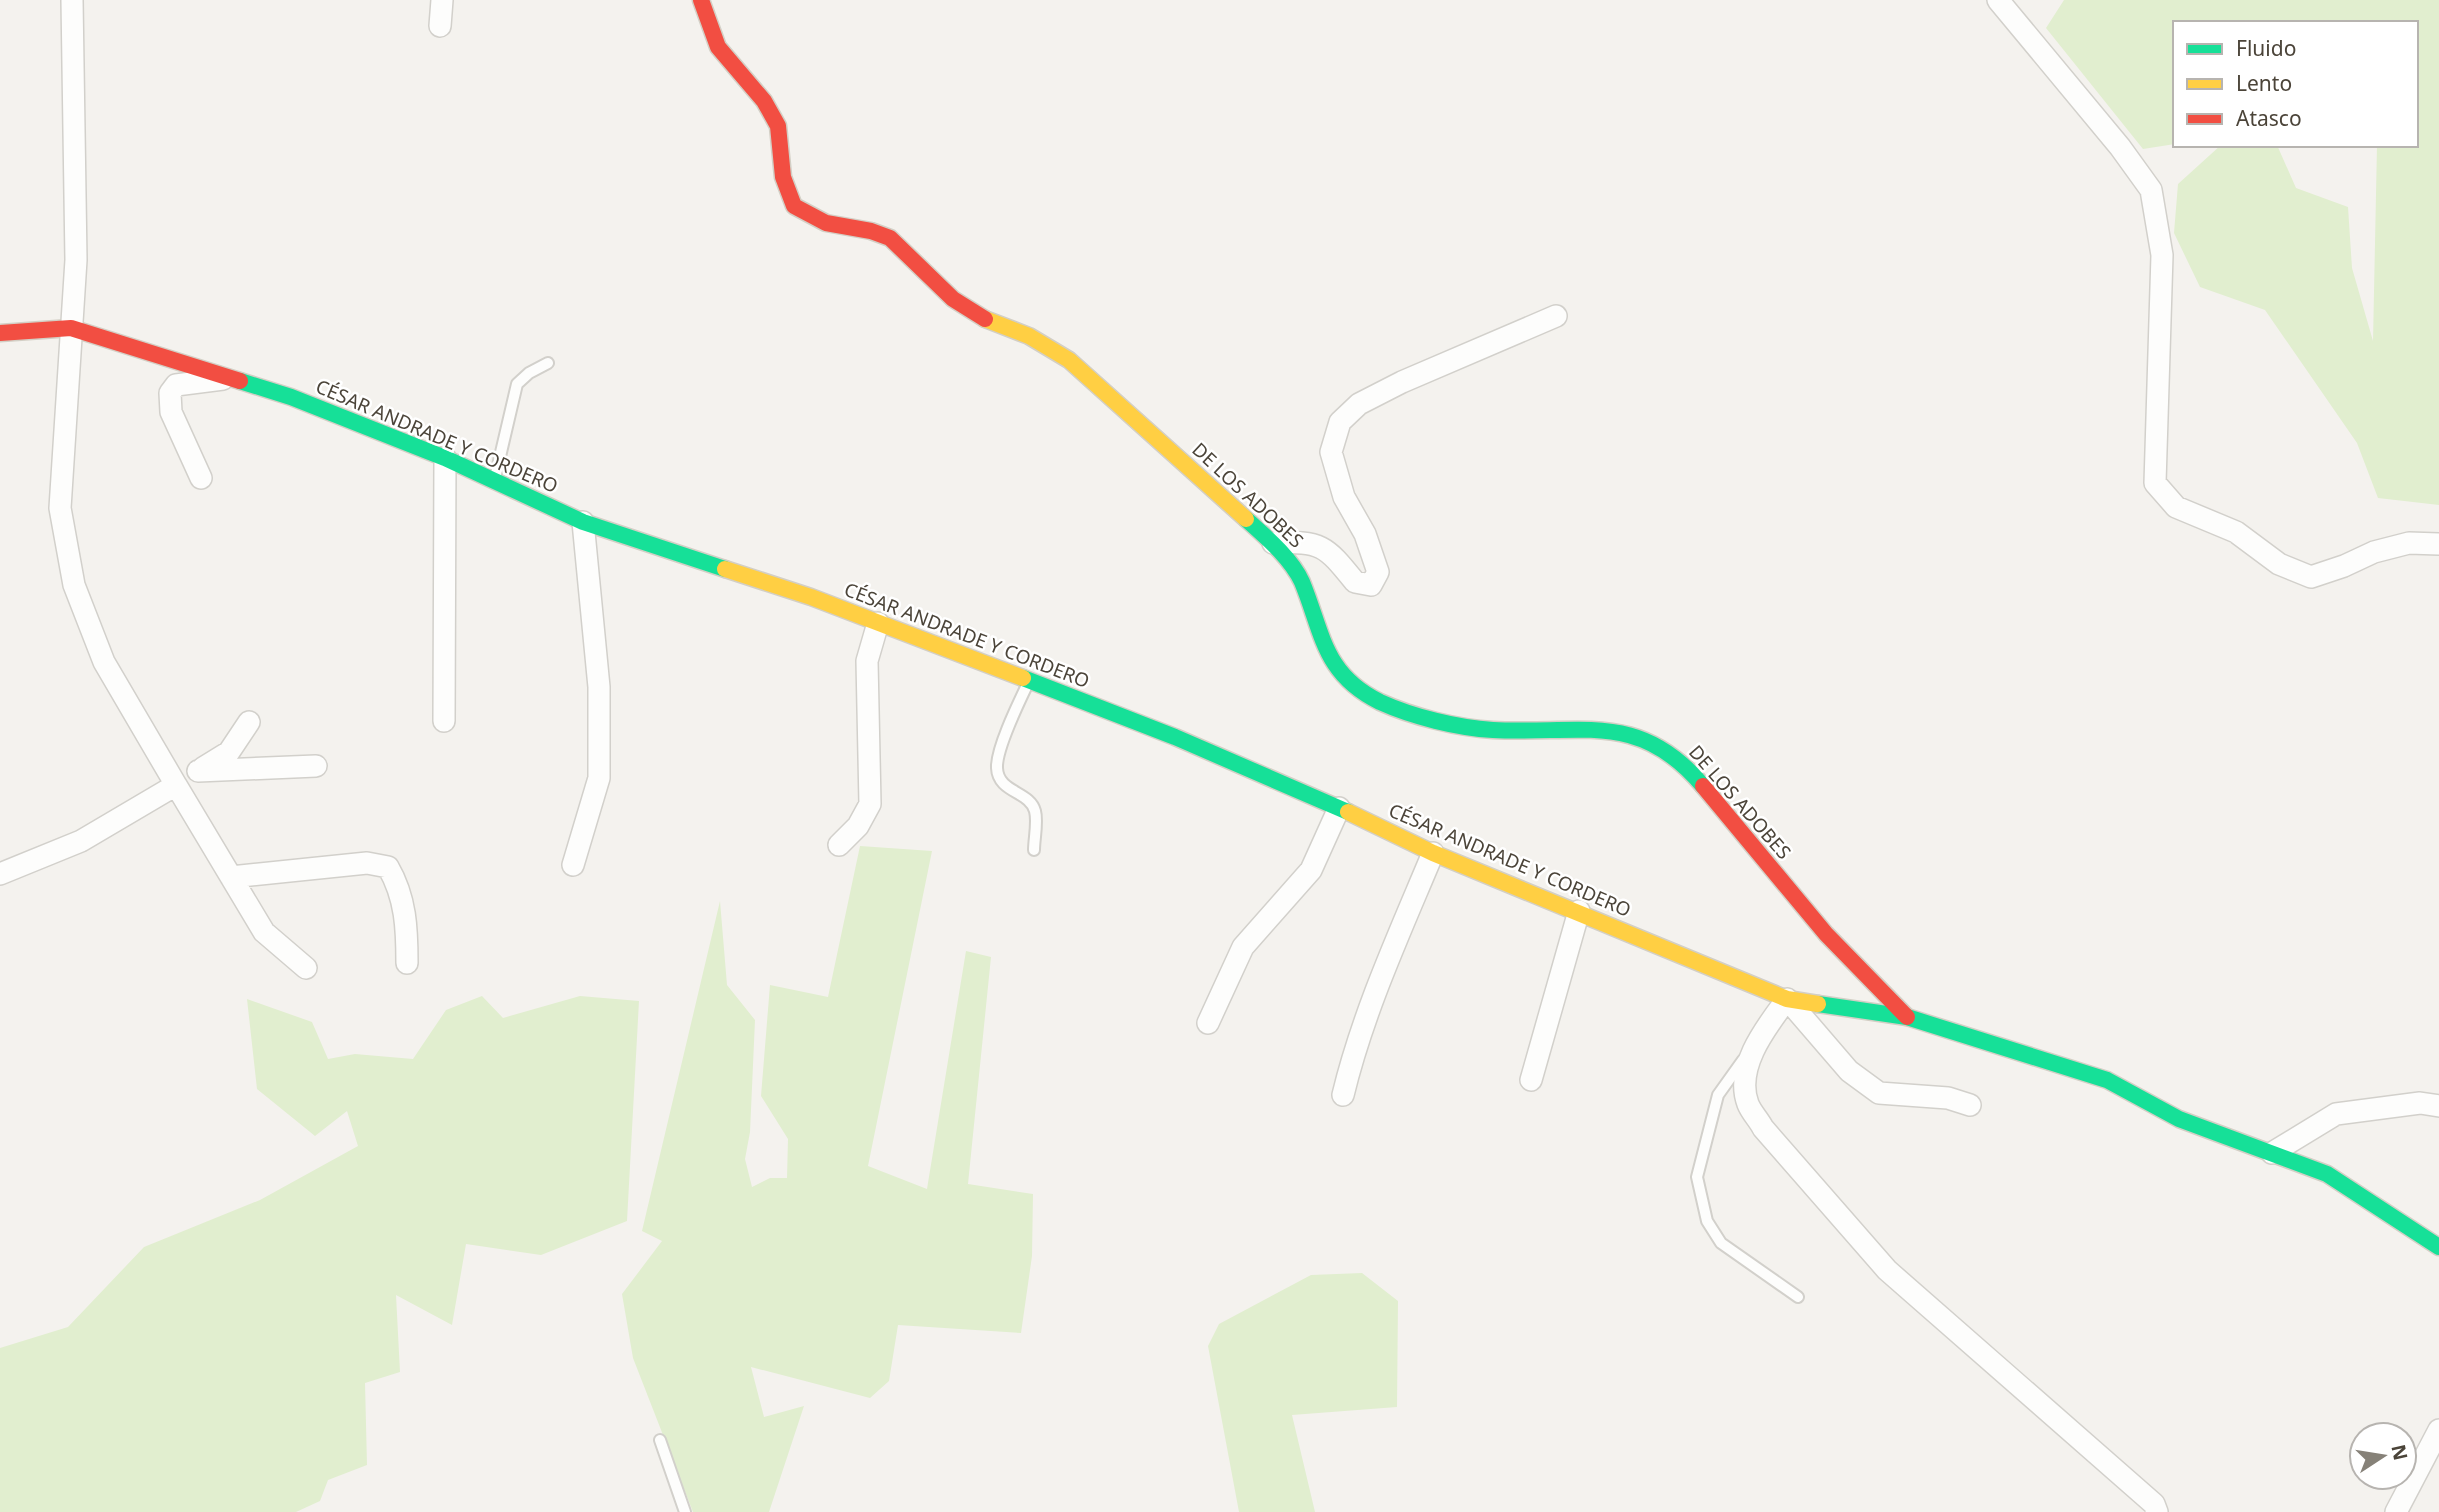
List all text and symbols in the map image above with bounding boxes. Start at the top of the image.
legend [2173,21,2418,147]
text: Fluido [2236,34,2296,62]
text: Lento [2236,69,2292,97]
text: Atasco [2236,104,2302,132]
street label: CÉSAR ANDRADE Y CORDERO [312,373,562,499]
street label: DE LOS ADOBES [1187,437,1309,553]
street label: CÉSAR ANDRADE Y CORDERO [841,576,1093,694]
street label: DE LOS ADOBES [1683,739,1797,865]
street label: CÉSAR ANDRADE Y CORDERO [1385,797,1635,923]
north arrow [2348,1421,2418,1491]
text: N [2385,1442,2414,1463]

